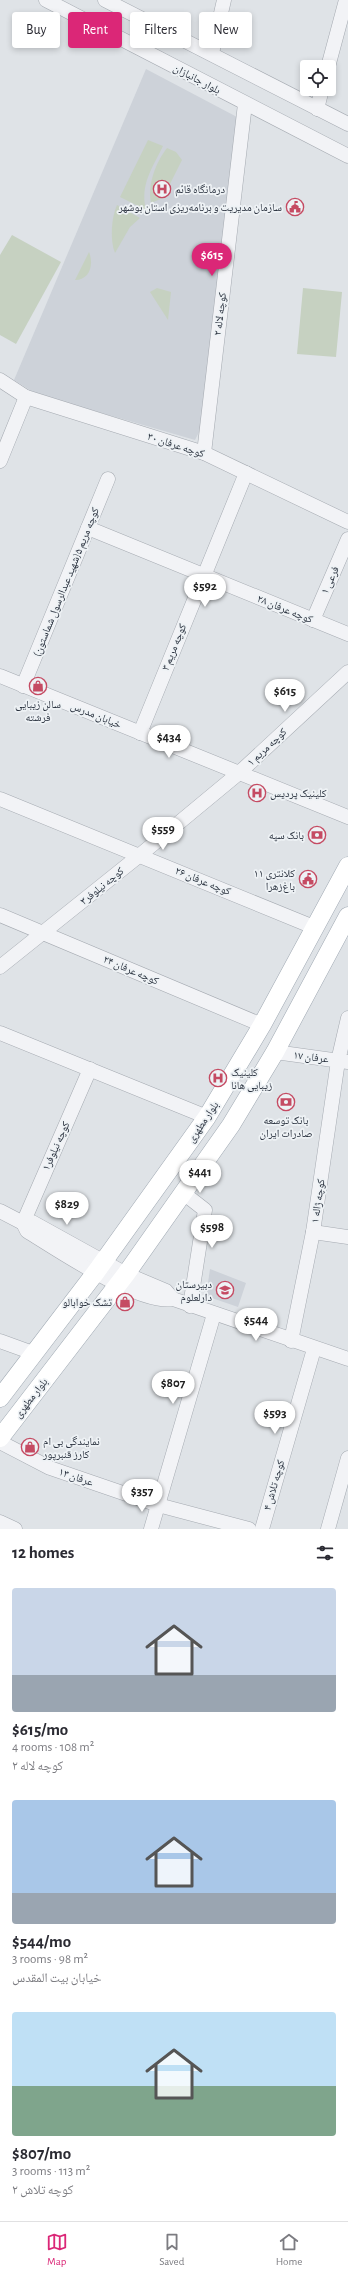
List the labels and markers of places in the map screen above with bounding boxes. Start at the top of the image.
hospital icon: درمانگاه قائم [152,179,172,199]
place label: درمانگاه قائم [175,184,225,197]
public building icon: سازمان مدیریت و برنامه‌ریزی استان بوشهر [285,197,305,217]
place label: سازمان مدیریت و برنامه‌ریزی استان بوشهر [117,202,282,214]
pin: $615 [188,243,236,277]
pin: $592 [181,574,229,608]
shop icon: سالن زیبایی فرشته [28,676,48,696]
pin: $615 [261,679,309,713]
place label: سالن زیبایی فرشته [15,699,61,723]
pin: $434 [145,725,193,759]
hospital icon: کلینیک پردیس [247,783,267,803]
place label: کلینیک پردیس [270,788,327,800]
pin: $559 [139,817,187,851]
bank icon: بانک سپه [307,825,327,845]
place label: بانک سپه [269,830,304,842]
place label: کلانتری ۱۱ باغ‌زهرا [254,868,295,893]
public building icon: کلانتری ۱۱ باغ‌زهرا [298,869,318,889]
place label: کلینیک زیبایی هانا [231,1067,272,1092]
hospital icon: کلینیک زیبایی هانا [208,1068,228,1088]
bank icon: بانک توسعه صادرات ایران [276,1092,296,1112]
place label: بانک توسعه صادرات ایران [259,1115,313,1140]
pin: $441 [176,1160,224,1194]
pin: $829 [43,1192,91,1226]
pin: $598 [188,1215,236,1249]
place label: دبیرستان دارلعلوم [176,1279,212,1304]
school or university icon: دبیرستان دارلعلوم [215,1280,235,1300]
shop icon: تشک خوابالو [115,1292,135,1312]
place label: تشک خوابالو [63,1297,113,1308]
pin: $544 [232,1308,280,1342]
pin: $807 [149,1371,197,1405]
pin: $593 [251,1401,299,1435]
place label: نمایندگی بی ام کارز قنبرپور [42,1436,100,1461]
shop icon: نمایندگی بی ام کارز قنبرپور [20,1437,40,1457]
pin: $357 [118,1479,166,1513]

